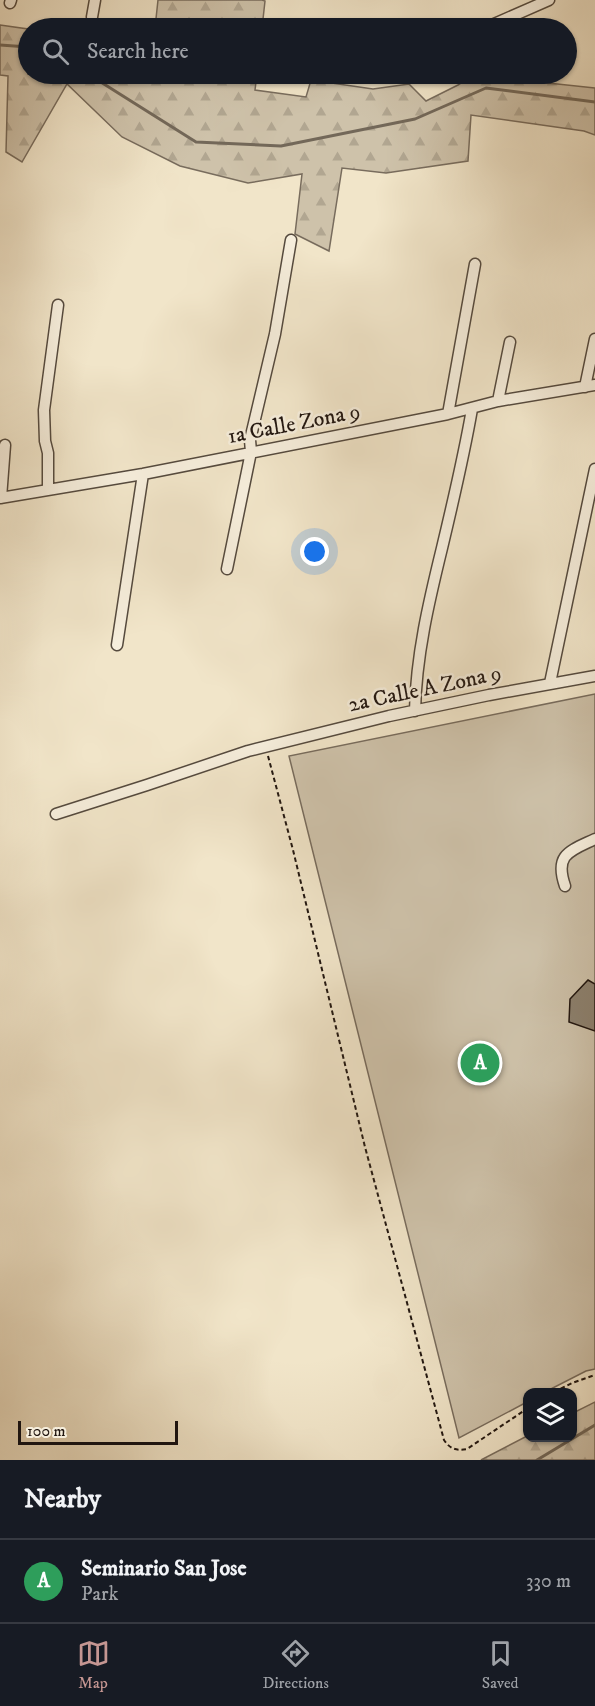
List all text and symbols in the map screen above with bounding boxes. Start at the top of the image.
search box [18,18,577,84]
icon: search [39,35,72,68]
text: Search here [87,38,189,65]
street label: 1a Calle Zona 9 [225,398,363,450]
your location [300,537,329,566]
street label: 2a Calle A Zona 9 [346,660,504,718]
pin: A [460,1040,500,1086]
map controls [523,1388,577,1442]
button: layers [523,1388,577,1442]
scale bar [18,1418,178,1446]
text: 100 m [27,1421,66,1441]
text: Nearby [24,1483,101,1516]
text: Seminario San Jose [81,1555,247,1582]
text: A [37,1569,50,1594]
text: 330 m [526,1569,571,1594]
text: Park [81,1582,118,1607]
tab: Map [77,1637,110,1693]
tab: Directions [263,1637,329,1693]
tab: Saved [482,1637,519,1693]

